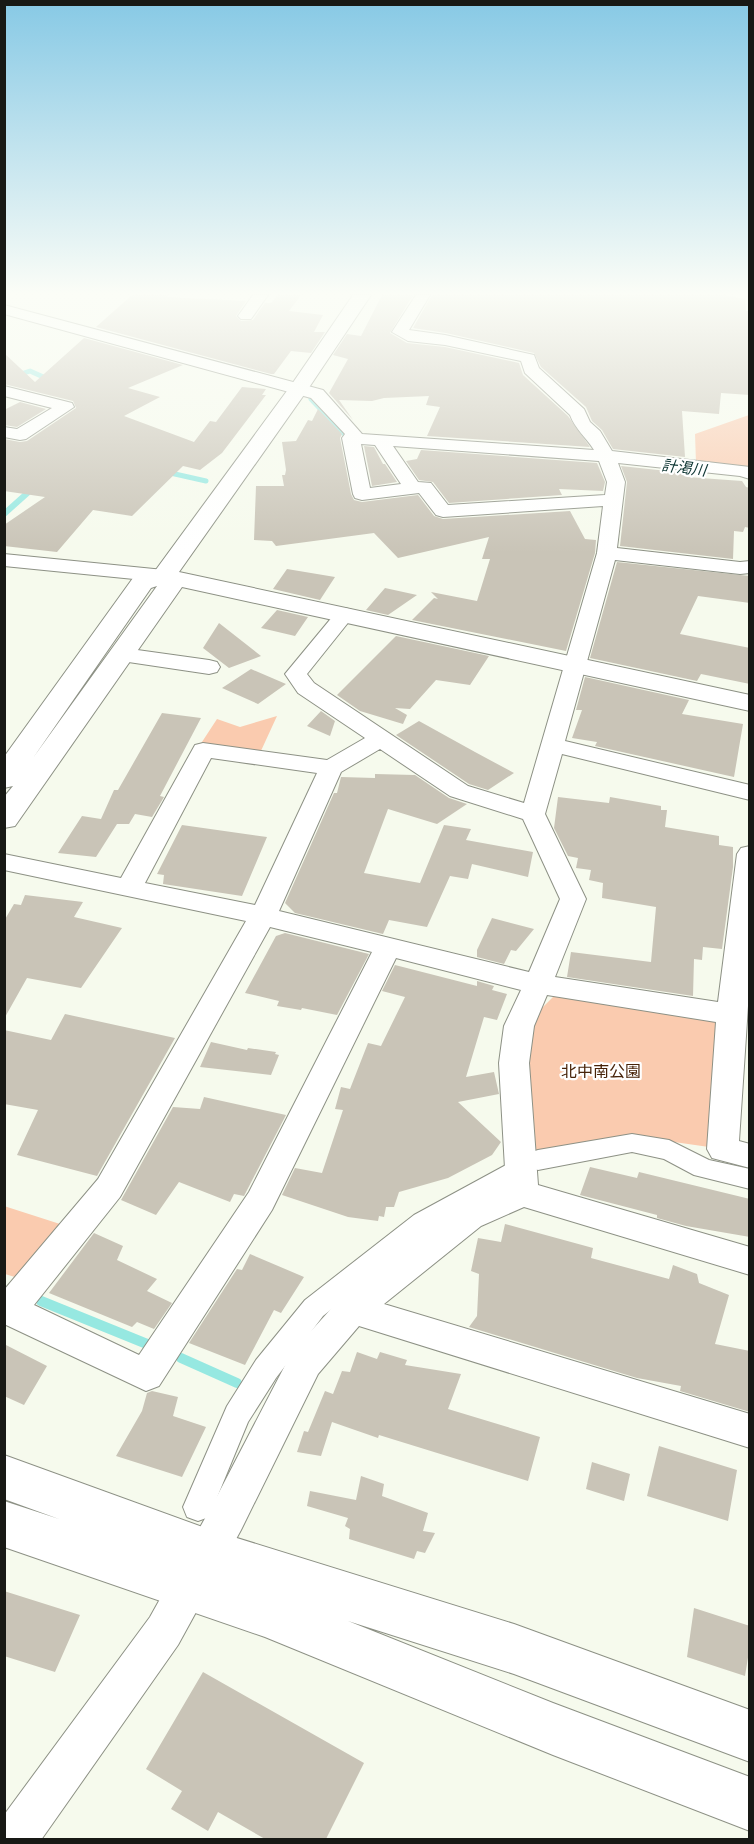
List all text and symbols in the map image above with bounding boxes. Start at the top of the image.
water label: 計渇川 [661,455,710,479]
park label: 北中南公園 [561,1061,641,1080]

